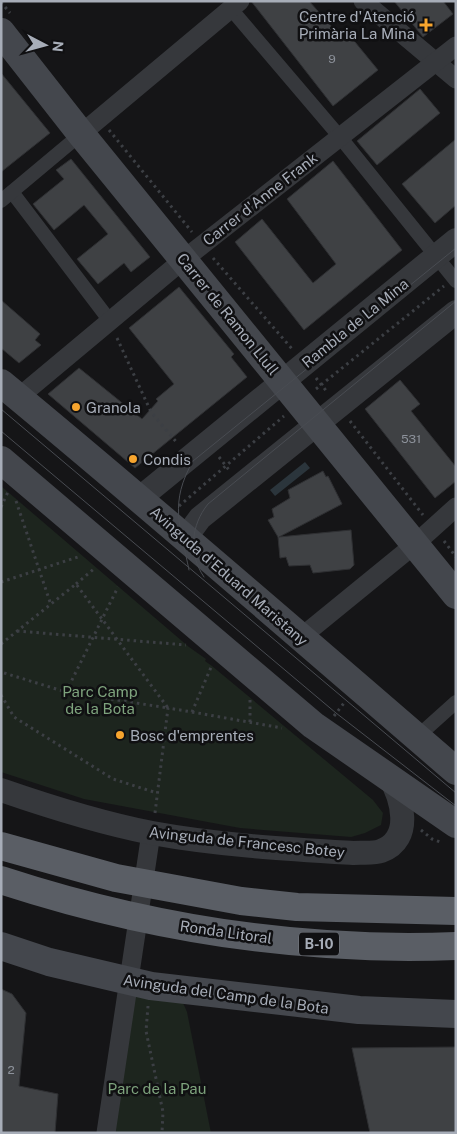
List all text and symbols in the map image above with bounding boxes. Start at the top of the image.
place label: Centre d'Atenció Primària La Mina [299,8,415,42]
marker: Centre d'Atenció Primària La Mina [419,18,433,32]
north arrow [20,20,70,70]
text: N [49,40,66,53]
house number: 9 [328,52,336,66]
street label: Carrer d'Anne Frank [199,149,321,249]
street label: Carrer de Ramon Llull [174,250,282,378]
street label: Rambla de La Mina [298,275,412,371]
place label: Granola [86,399,141,416]
marker: Granola [70,401,82,413]
house number: 531 [401,432,421,446]
place label: Condis [143,451,191,468]
marker: Condis [127,453,139,465]
street label: Avinguda d'Eduard Maristany [147,503,311,649]
park label: Parc Camp de la Bota [62,683,138,717]
place label: Bosc d'emprentes [130,727,254,744]
marker: Bosc d'emprentes [114,729,126,741]
street label: Avinguda de Francesc Botey [148,823,346,861]
street label: Ronda Litoral [179,917,273,947]
road number: B-10 [299,932,339,956]
street label: Avinguda del Camp de la Bota [122,971,330,1017]
house number: 2 [7,1063,15,1077]
park label: Parc de la Pau [108,1080,206,1097]

